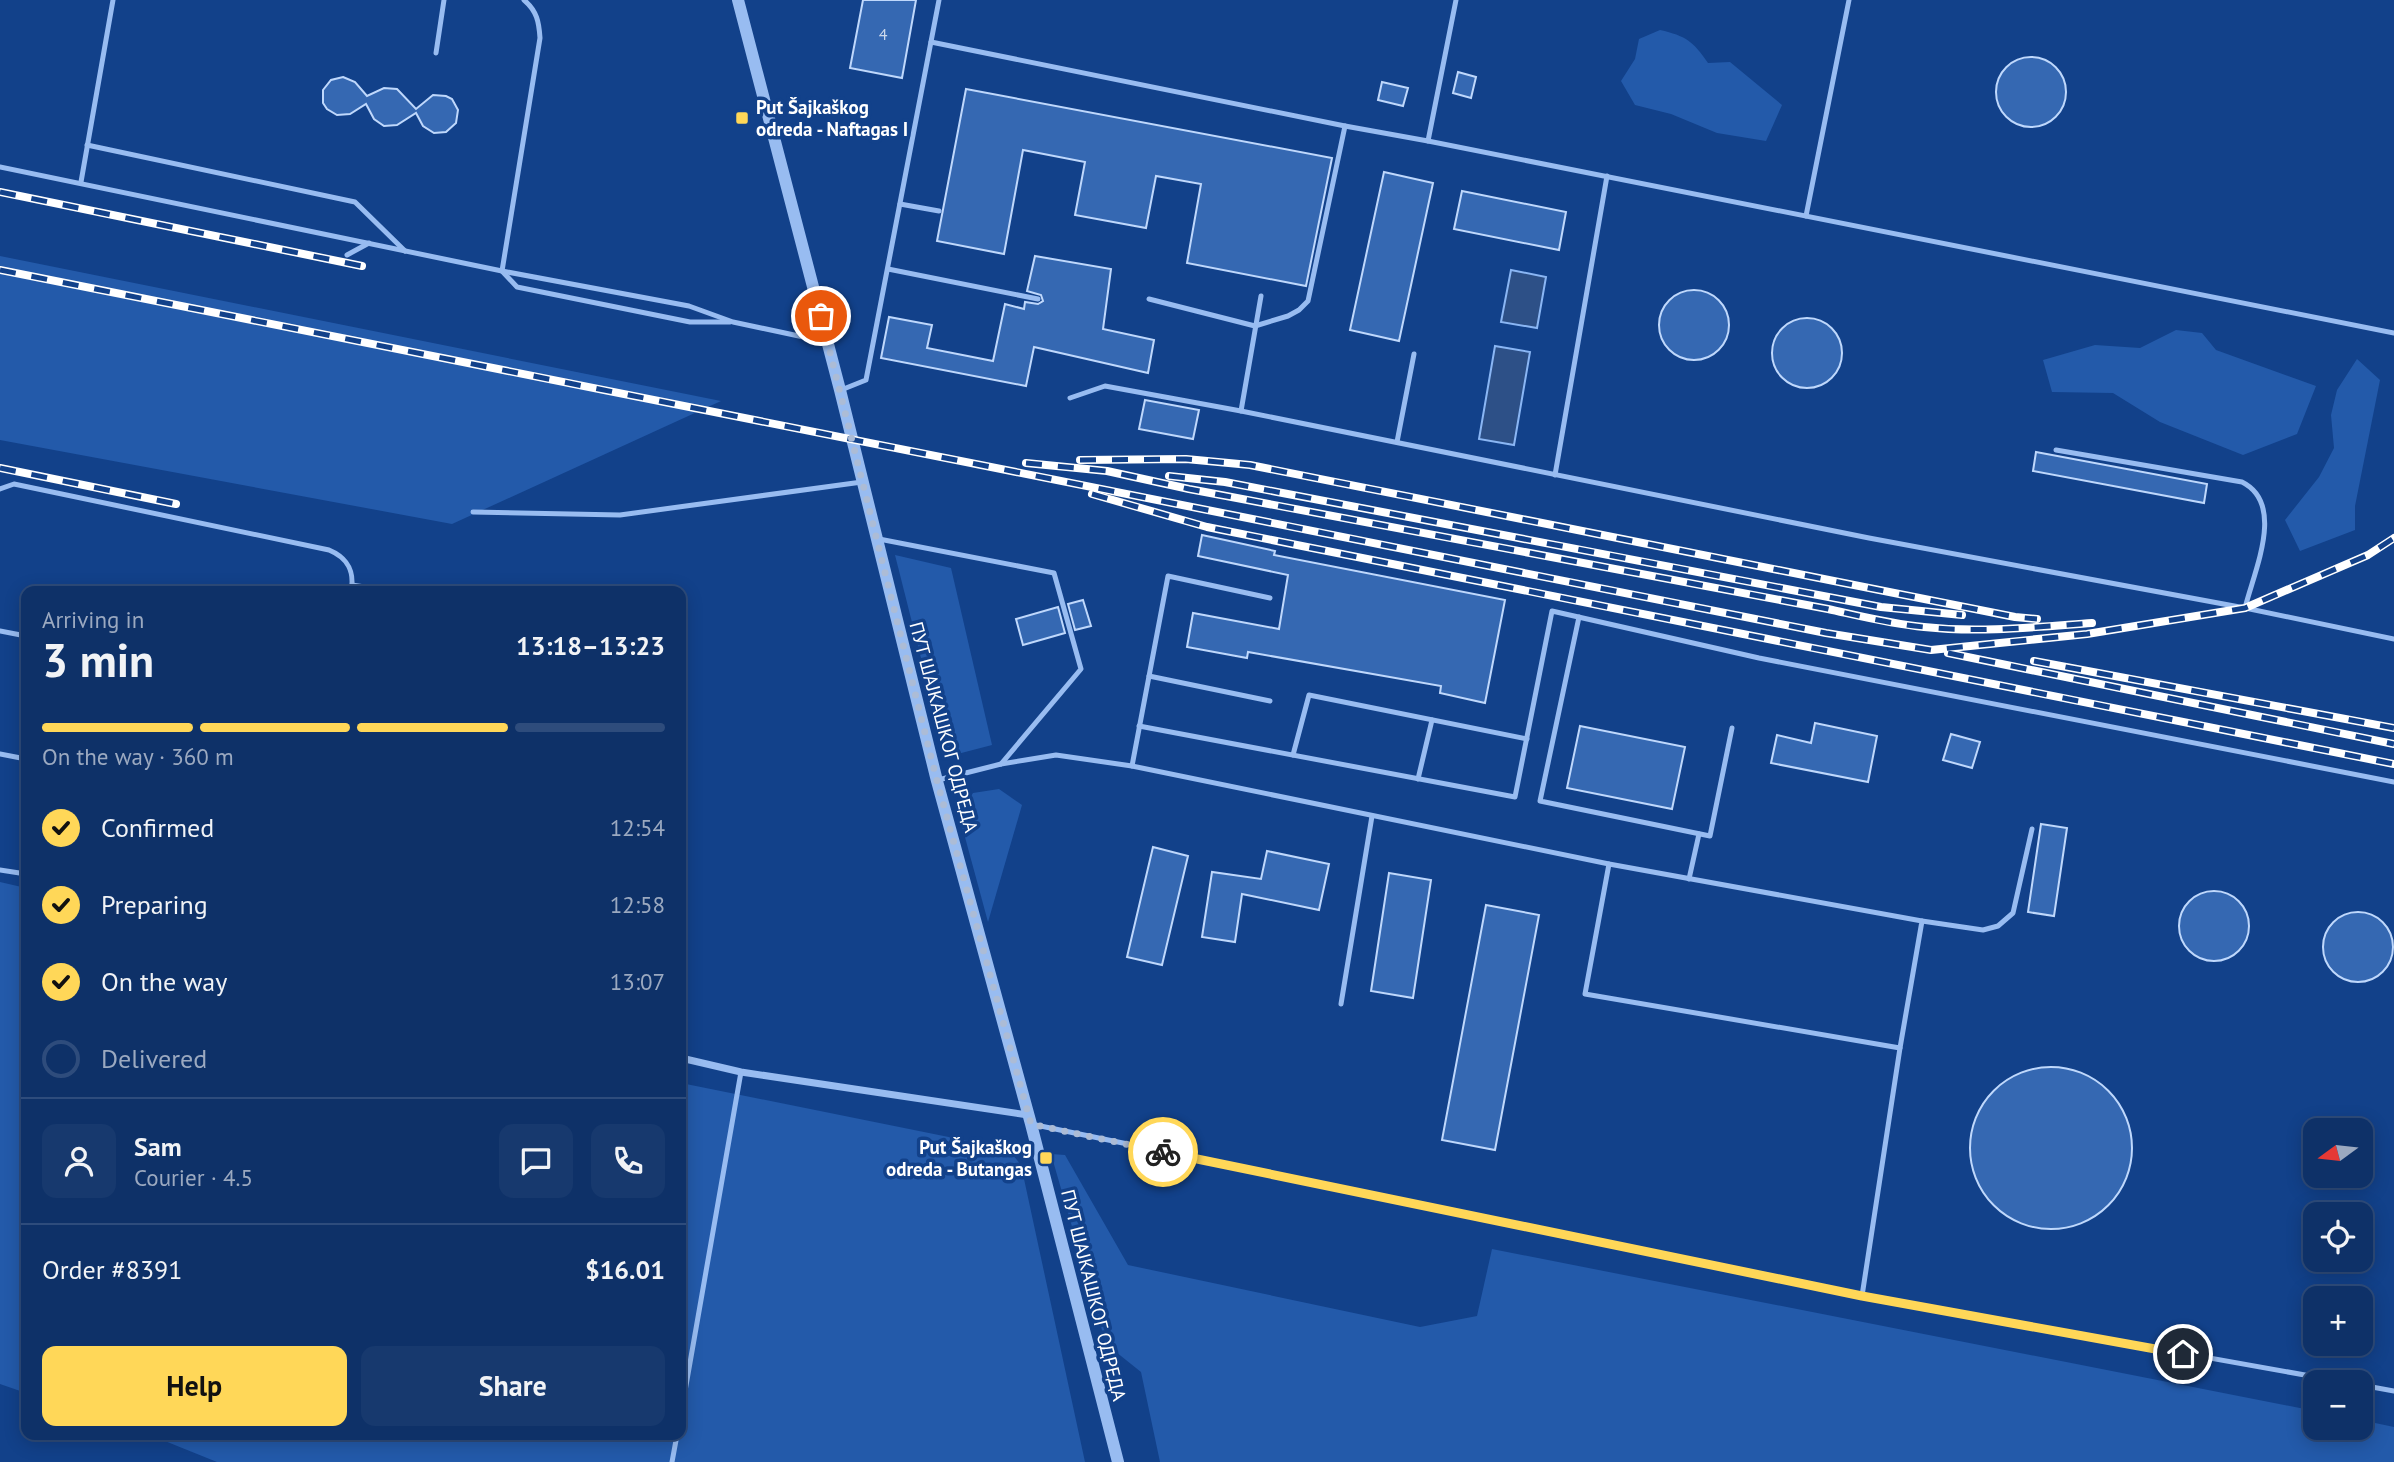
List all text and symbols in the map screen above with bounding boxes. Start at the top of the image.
house number: 4 [879,24,888,44]
place label: Put Šajkaškog odreda - Naftagas I [756,95,908,141]
marker: Put Šajkaškog odreda - Naftagas I [734,110,750,126]
pin [791,286,851,346]
icon: bag [802,297,840,335]
text: Arriving in [42,605,144,634]
street label: ПУТ ШАЈКАШКОГ ОДРЕДА [904,619,984,835]
text: 13:18–13:23 [516,629,665,662]
text: 3 min [42,630,154,690]
text: On the way · 360 m [42,742,234,771]
icon: check [42,809,80,847]
text: Confirmed [101,811,214,844]
text: 12:54 [610,813,665,842]
icon: check [42,886,80,924]
text: Preparing [101,888,208,921]
text: 12:58 [610,890,665,919]
icon: check [42,963,80,1001]
text: On the way [101,965,227,998]
text: 13:07 [610,967,665,996]
text: Delivered [101,1042,207,1075]
courier [1128,1117,1198,1187]
north arrow [2303,1118,2373,1188]
map controls [2303,1118,2373,1440]
button: person [42,1124,116,1198]
button: chat [499,1124,573,1198]
button: phone [591,1124,665,1198]
text: Sam [134,1130,182,1163]
icon: bike [1144,1133,1182,1171]
place label: Put Šajkaškog odreda - Butangas [886,1135,1032,1181]
marker: Put Šajkaškog odreda - Butangas [1038,1150,1054,1166]
text: Courier · 4.5 [134,1163,253,1192]
street label: ПУТ ШАЈКАШКОГ ОДРЕДА [1056,1187,1132,1403]
button: locate [2303,1202,2373,1272]
text: Order #8391 [42,1253,182,1286]
text: $16.01 [585,1253,665,1286]
button: + [2303,1286,2373,1356]
pin [2153,1324,2213,1384]
icon: home [2164,1335,2202,1373]
button: Help [42,1346,347,1426]
button: Share [361,1346,665,1426]
button: − [2303,1370,2373,1440]

